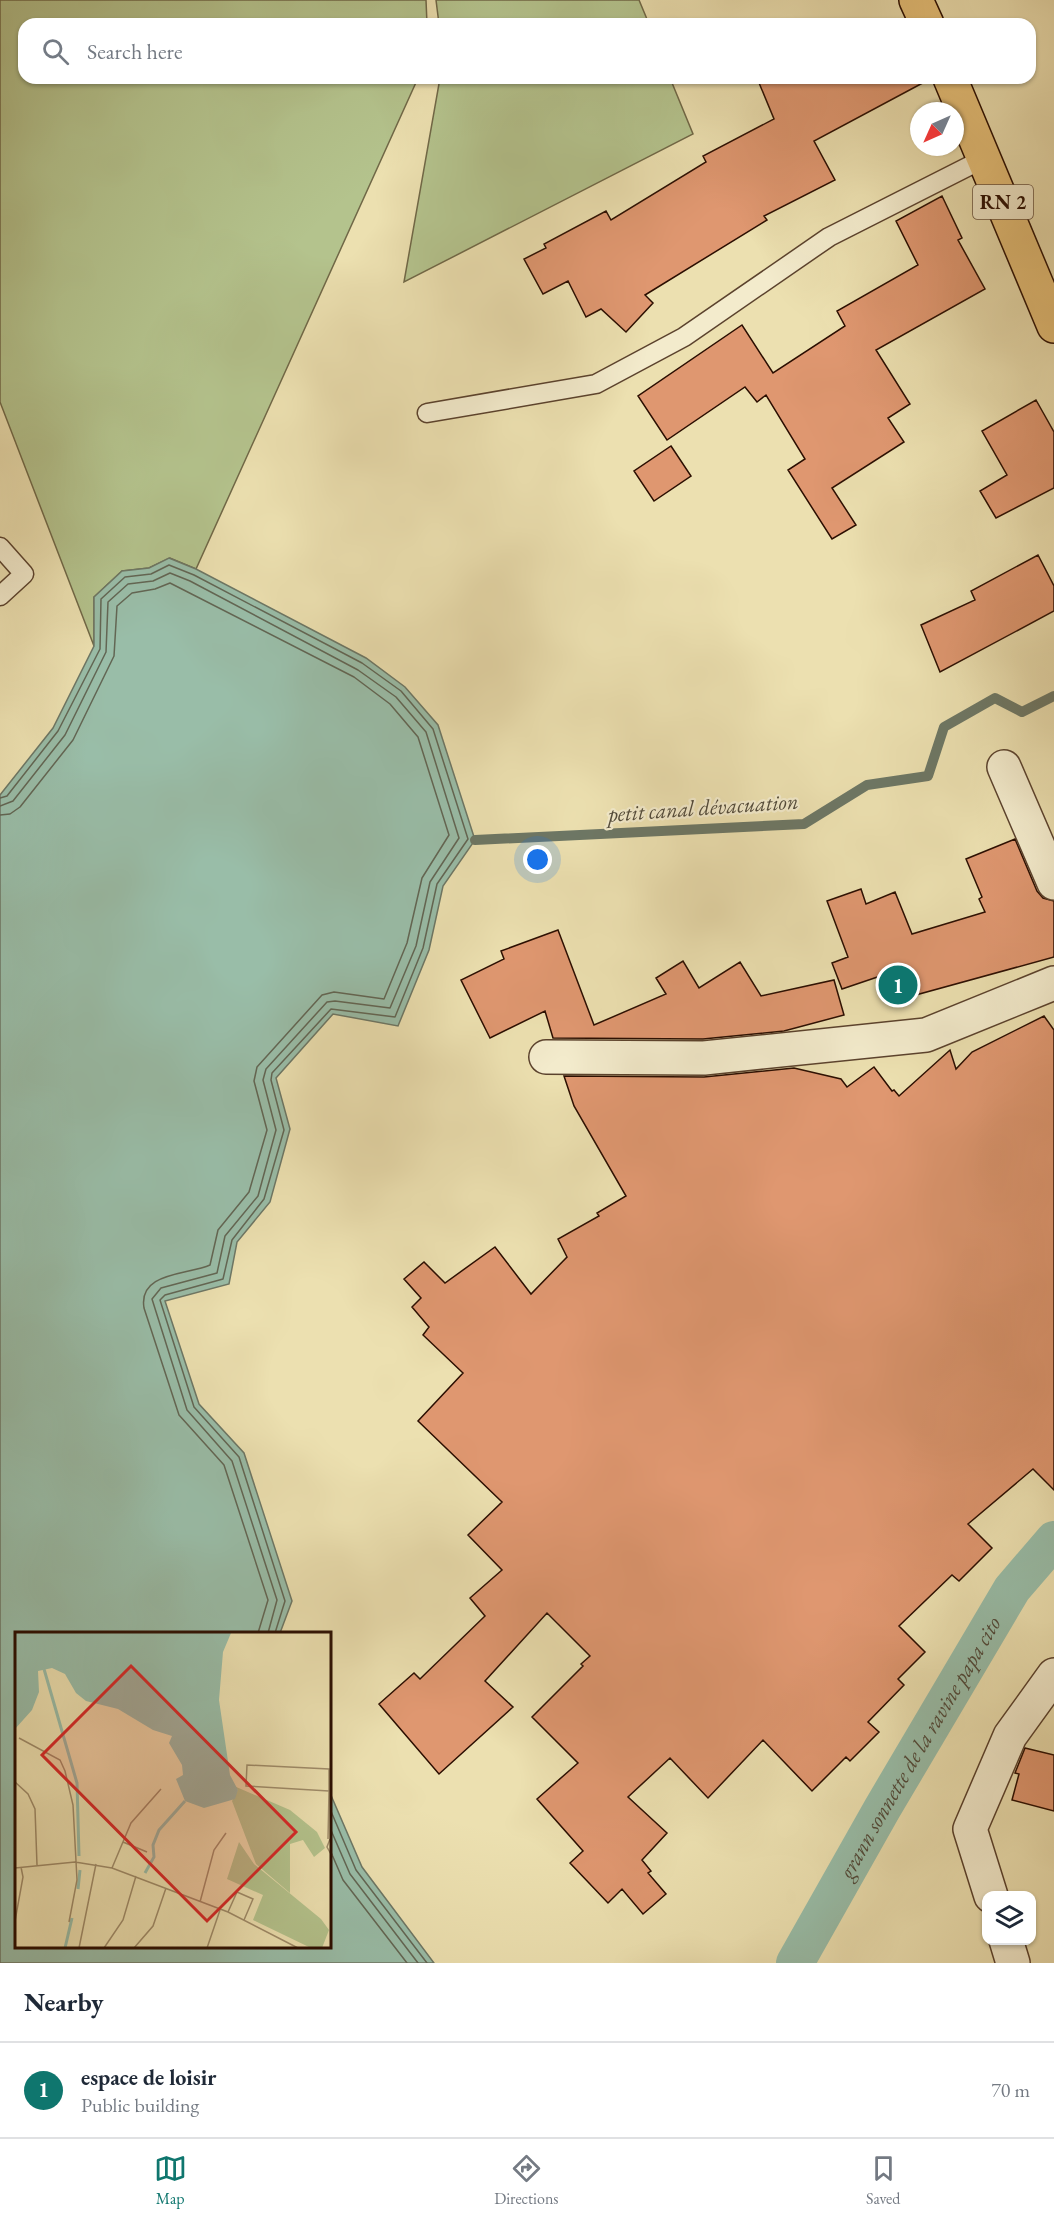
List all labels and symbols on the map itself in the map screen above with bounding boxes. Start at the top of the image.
north arrow [910,102,964,156]
road number: RN 2 [973,185,1033,219]
water label: petit canal dévacuation [604,786,799,829]
your location [523,845,552,874]
pin: 1 [878,962,918,1008]
water label: grann sonnette de la ravine papa cito [830,1611,1008,1886]
inset map [15,1632,332,1948]

